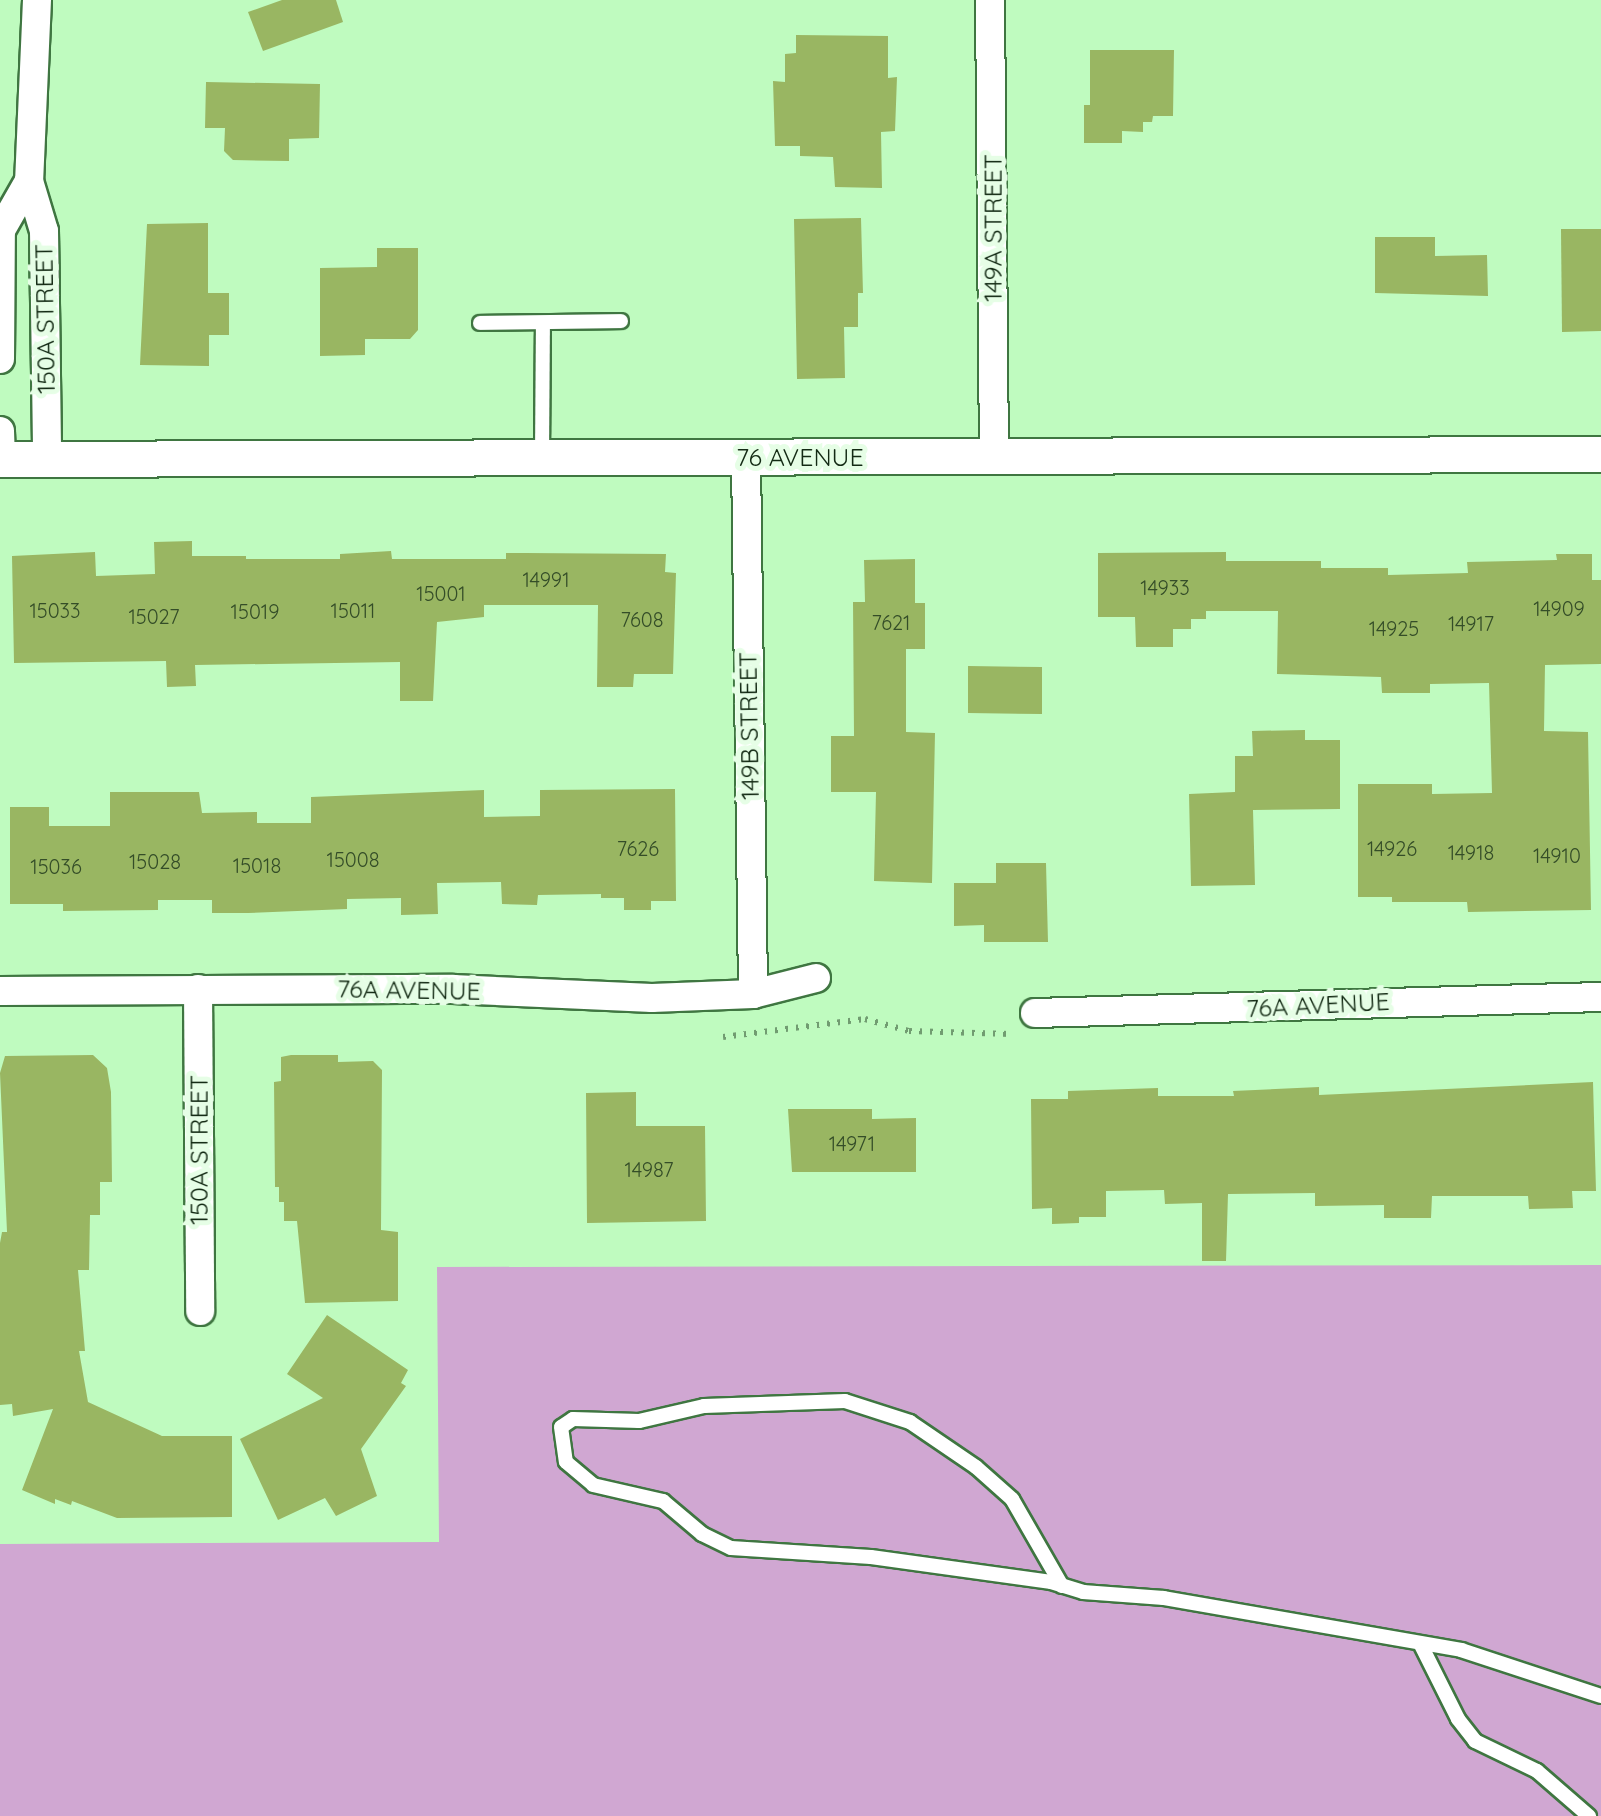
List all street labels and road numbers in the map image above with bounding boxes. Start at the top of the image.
street label: 149A STREET [978,154,1008,302]
street label: 150A STREET [29,244,61,394]
street label: 76 AVENUE [736,442,864,472]
street label: 149B STREET [733,652,765,800]
street label: 76A AVENUE [337,974,481,1006]
street label: 76A AVENUE [1246,986,1390,1024]
street label: 150A STREET [184,1075,214,1225]

